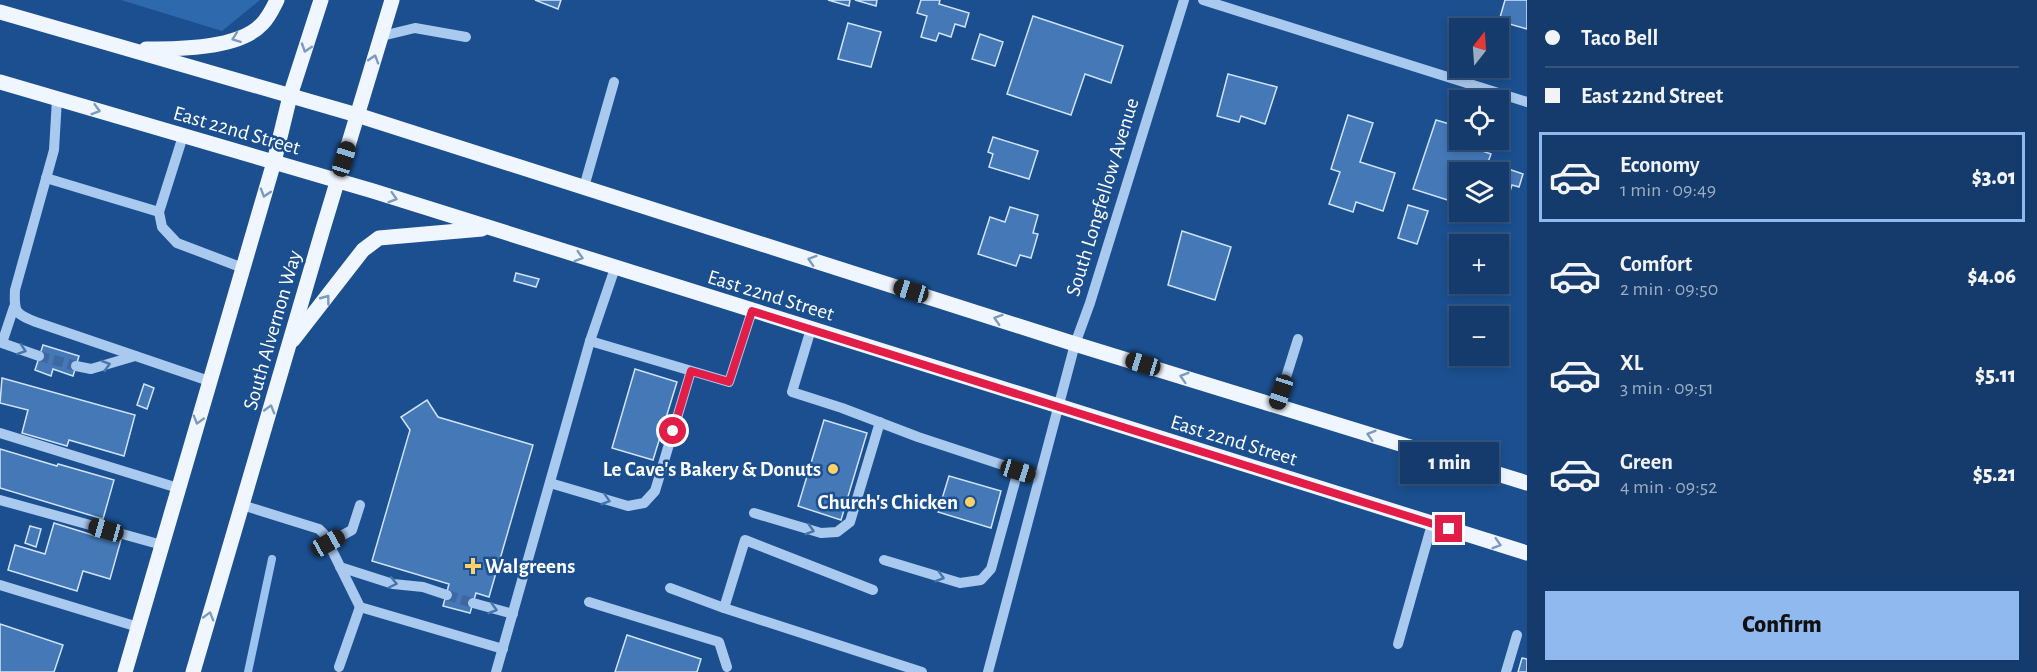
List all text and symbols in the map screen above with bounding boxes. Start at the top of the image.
north arrow [1449,18,1509,78]
map controls [1449,18,1509,366]
text: Taco Bell [1581,27,1658,49]
one-way arrow [231,31,242,44]
one-way arrow [300,42,313,53]
one-way arrow [367,54,379,65]
text: East 22nd Street [1581,85,1723,107]
button: locate [1449,90,1509,150]
street label: South Longfellow Avenue [1062,96,1143,299]
street label: East 22nd Street [171,102,303,159]
one-way arrow [90,103,101,115]
car [330,139,358,179]
icon: car [1548,150,1602,204]
text: Economy [1620,154,1700,176]
button: layers [1449,162,1509,222]
text: $3.01 [1972,166,2016,188]
text: 1 min · 09:49 [1620,180,1716,200]
one-way arrow [260,187,272,198]
one-way arrow [387,191,398,204]
button: + [1449,234,1509,294]
street label: South Alvernon Way [240,248,305,412]
icon: car [1548,249,1602,303]
one-way arrow [573,250,584,262]
text: Comfort [1620,253,1692,275]
one-way arrow [807,255,818,267]
text: $4.06 [1967,265,2016,287]
street label: East 22nd Street [705,266,837,325]
car [891,277,931,305]
text: 2 min · 09:50 [1620,279,1718,299]
one-way arrow [318,294,329,305]
button: − [1449,306,1509,366]
one-way arrow [993,314,1004,326]
one-way arrow [16,343,27,356]
icon: car [1548,348,1602,402]
car [1123,350,1163,378]
text: XL [1620,352,1643,374]
one-way arrow [101,359,111,372]
text: $5.11 [1975,364,2016,386]
one-way arrow [1179,372,1190,384]
car [1267,372,1295,412]
text: 3 min · 09:51 [1620,378,1714,398]
one-way arrow [263,404,275,415]
street label: East 22nd Street [1168,411,1300,470]
one-way arrow [193,415,205,425]
route start [659,417,686,444]
one-way arrow [1366,429,1377,442]
callout: 1 min [1400,442,1498,484]
icon: car [1548,447,1602,501]
text: Green [1620,451,1673,473]
text: 1 min [1428,453,1471,473]
car [998,457,1038,485]
place label: Le Cave's Bakery & Donuts [603,459,821,480]
marker: Le Cave's Bakery & Donuts [826,462,840,476]
text: $5.21 [1973,463,2016,485]
text: 4 min · 09:52 [1620,477,1717,497]
place label: Church's Chicken [817,492,958,513]
one-way arrow [601,493,611,505]
marker: Church's Chicken [963,495,977,509]
route end [1435,515,1462,542]
car [86,516,126,544]
one-way arrow [805,522,815,535]
car [308,526,348,560]
one-way arrow [1491,537,1502,549]
place label: Walgreens [485,556,575,577]
marker: Walgreens [466,559,480,573]
one-way arrow [934,570,945,582]
one-way arrow [388,575,398,588]
button: Confirm [1545,591,2019,660]
one-way arrow [488,601,498,614]
one-way arrow [202,611,214,622]

